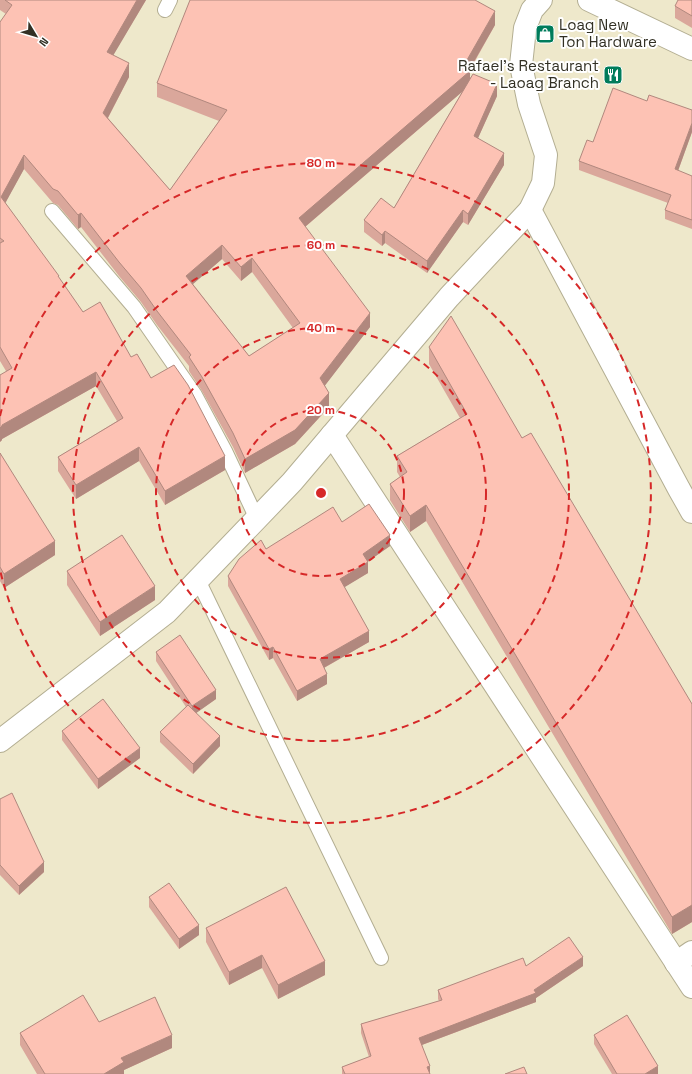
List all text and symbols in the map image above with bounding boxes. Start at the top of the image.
place label: Loag New Ton Hardware [559,15,657,51]
north arrow [16,16,56,56]
shop icon: Loag New Ton Hardware [534,23,556,45]
text: N [36,35,52,49]
place label: Rafael's Restaurant - Laoag Branch [458,56,599,92]
restaurant icon: Rafael's Restaurant - Laoag Branch [602,64,624,86]
text: 80 m [307,155,335,171]
text: 60 m [307,237,335,253]
text: 40 m [307,320,335,336]
text: 20 m [307,402,335,418]
centre of rings [314,486,328,500]

